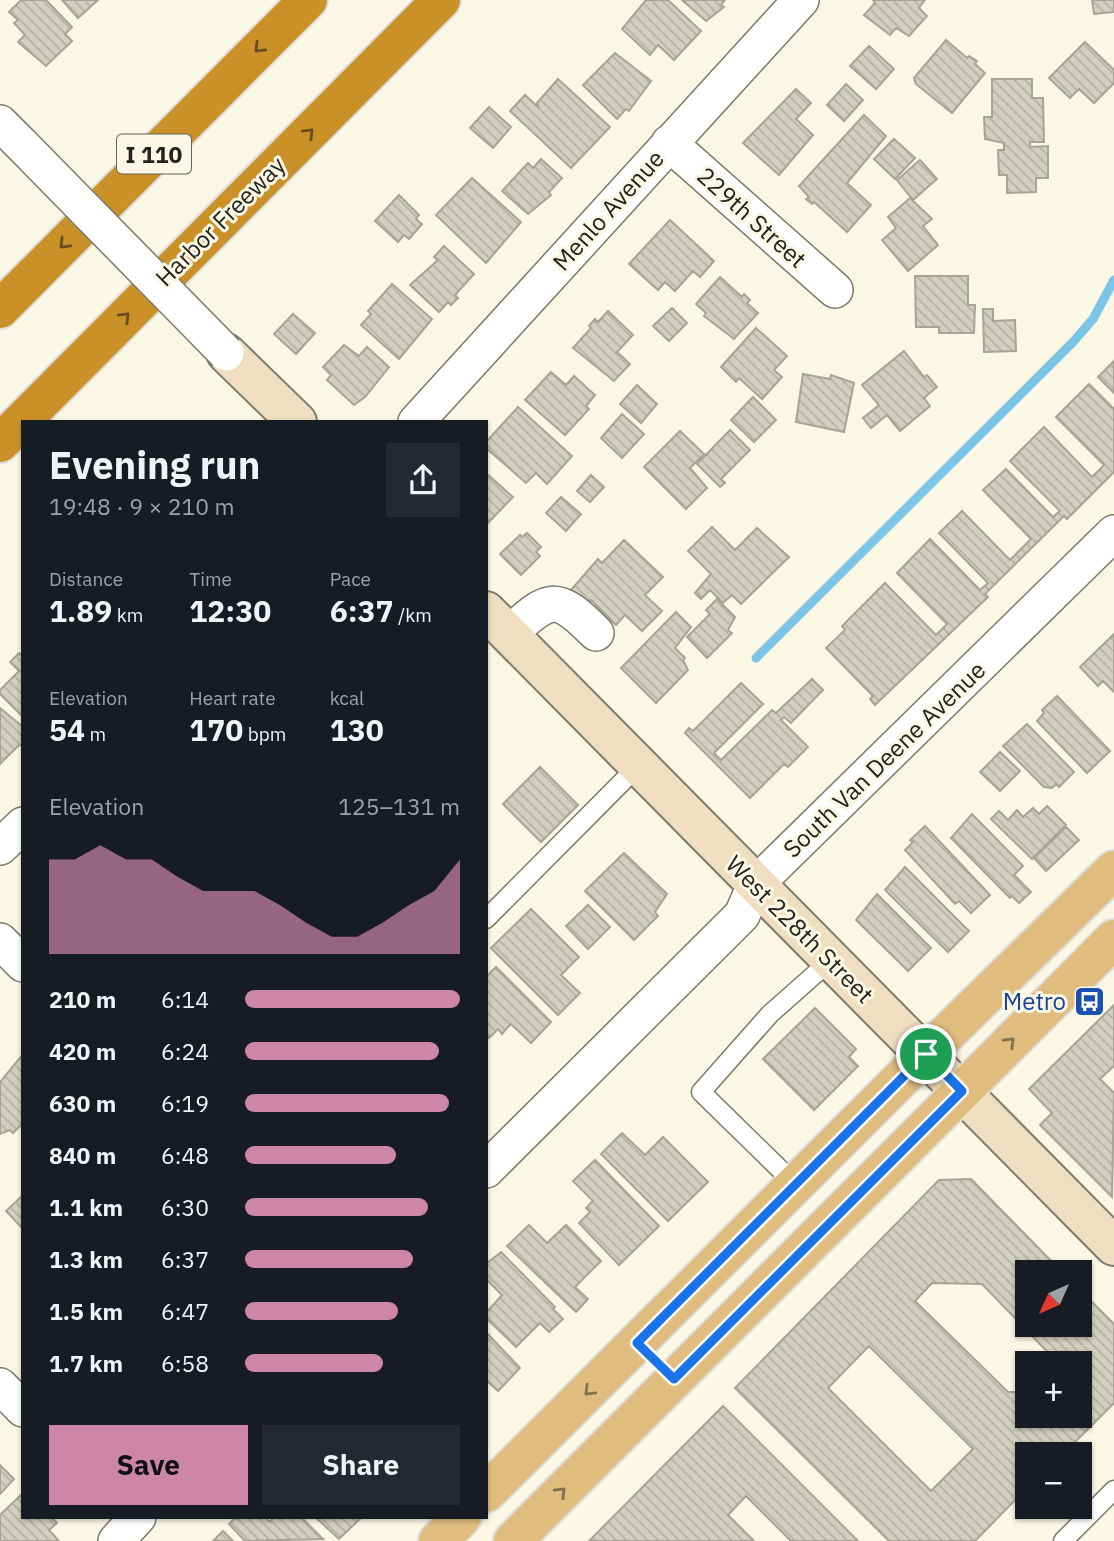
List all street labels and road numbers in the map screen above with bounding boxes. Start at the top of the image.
road number: I 110 [117,134,191,174]
street label: Menlo Avenue [545,143,671,277]
street label: Harbor Freeway [148,149,292,293]
street label: 229th Street [690,159,814,275]
street label: South Van Deene Avenue [776,654,992,864]
street label: West 228th Street [719,848,881,1010]

